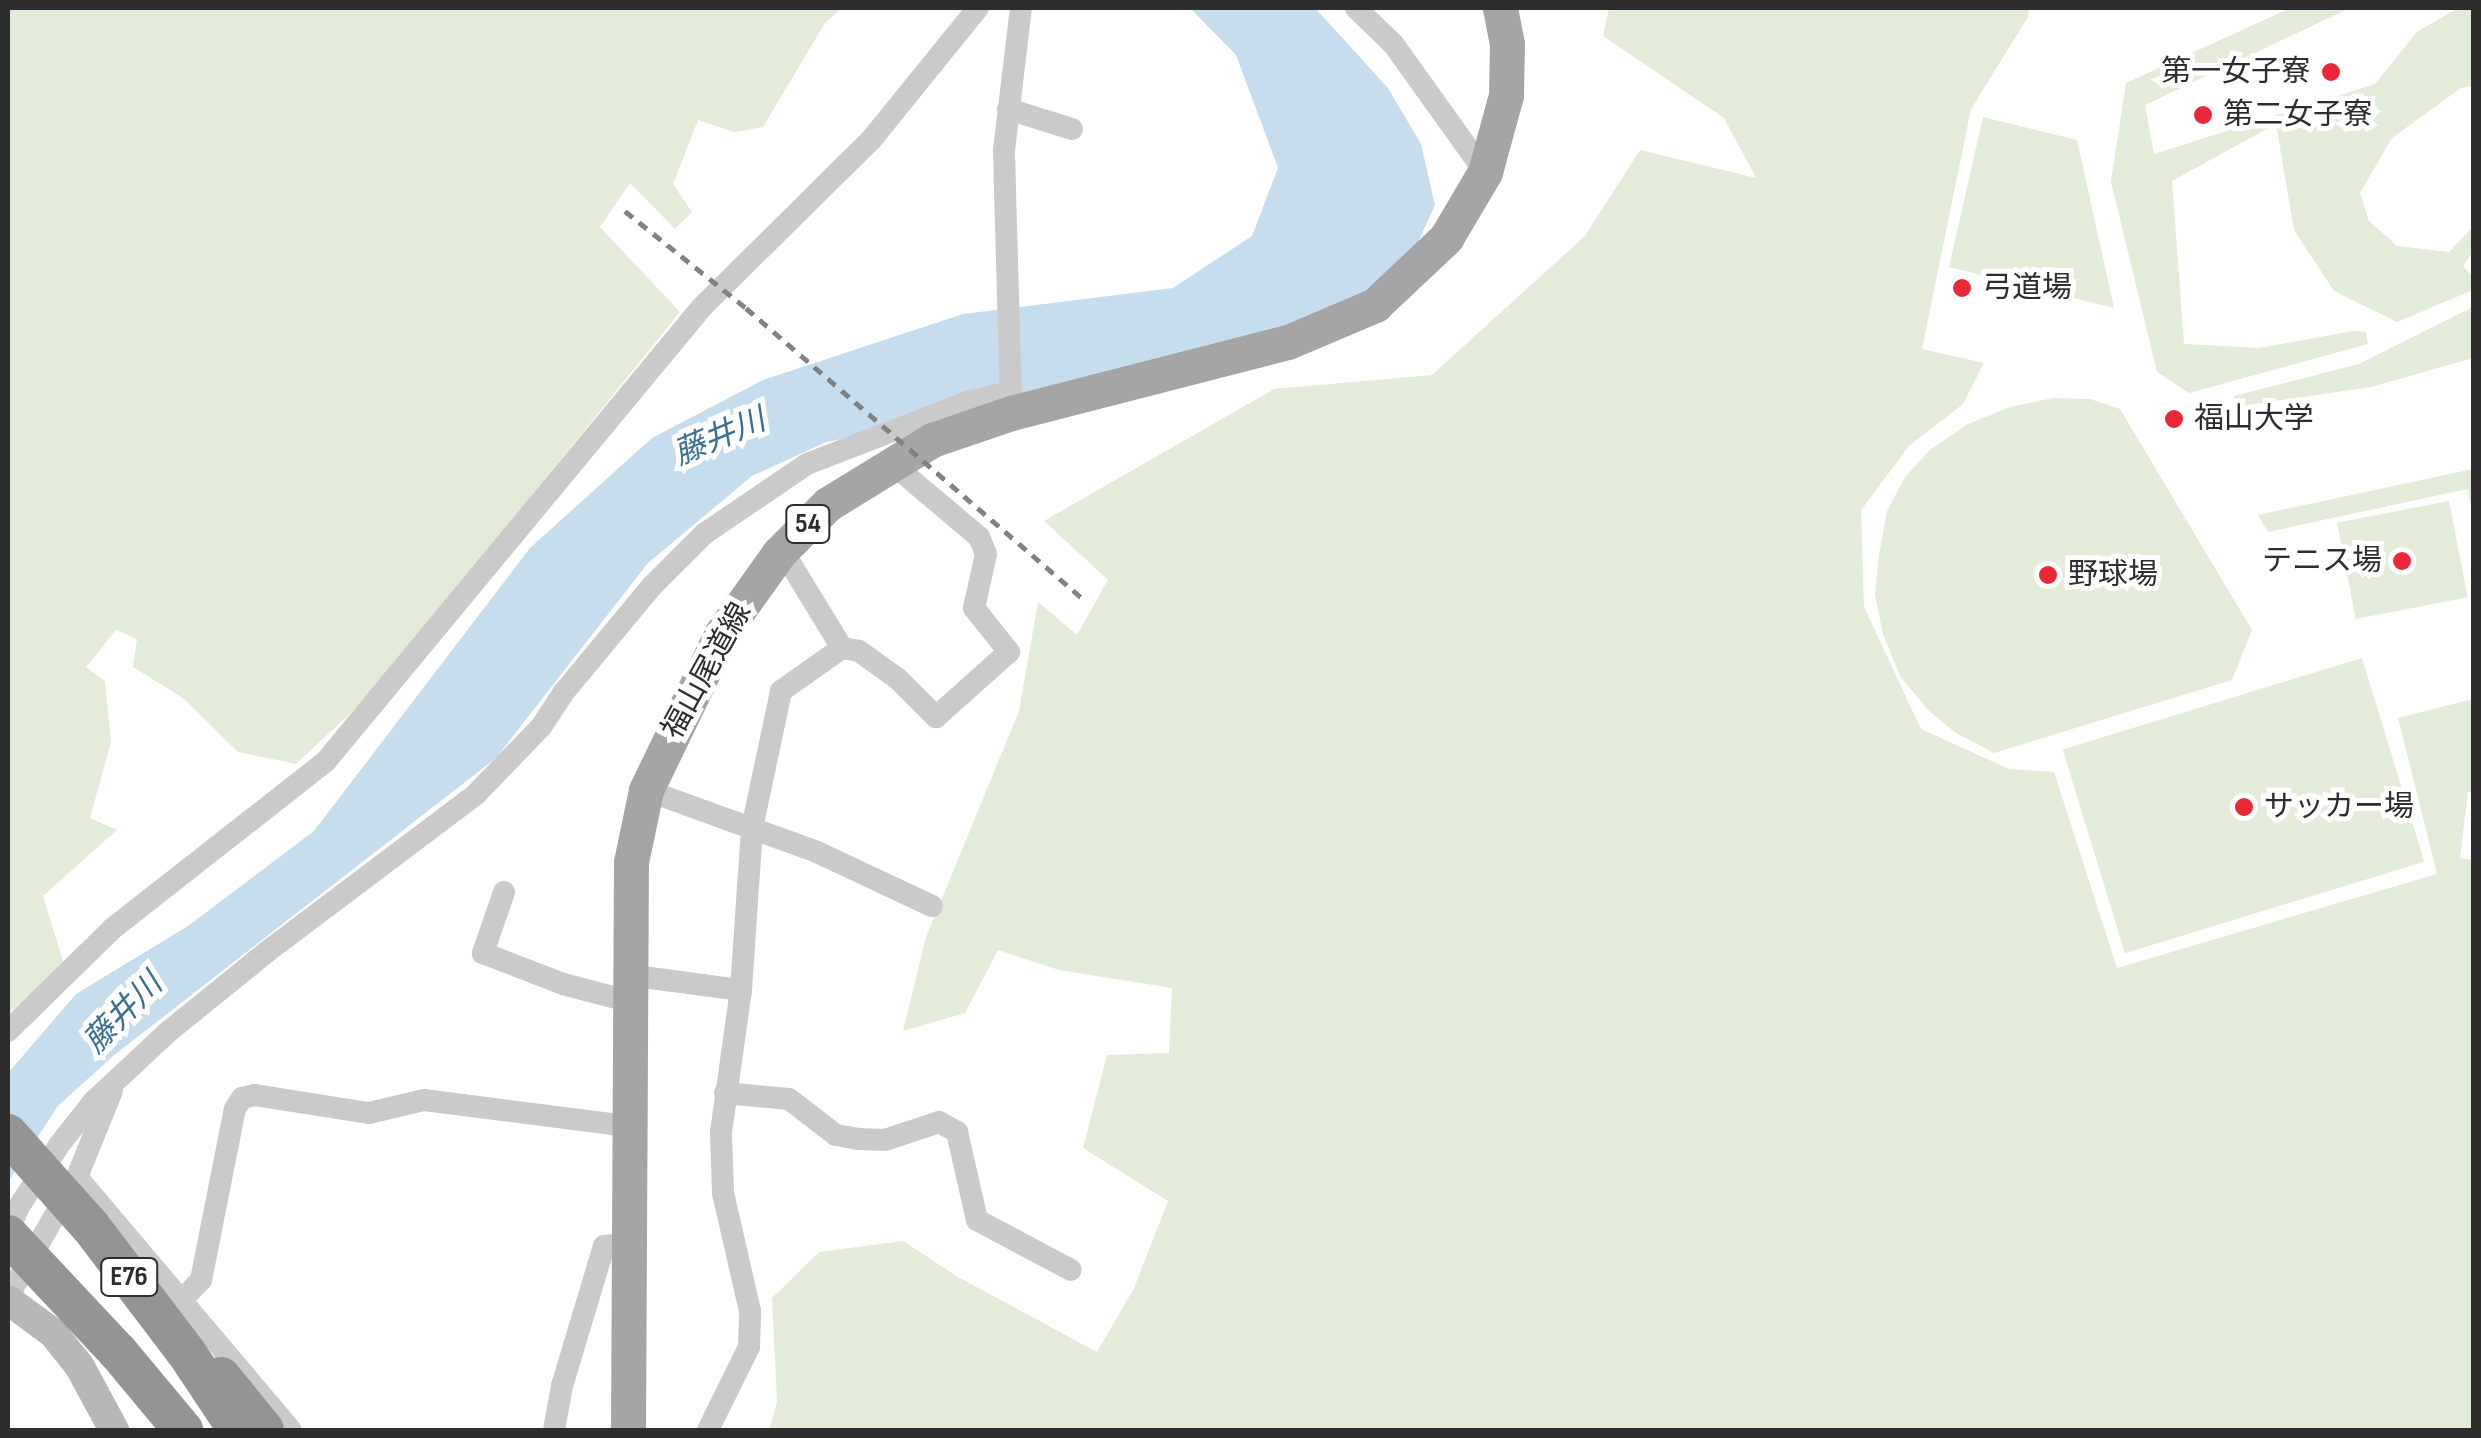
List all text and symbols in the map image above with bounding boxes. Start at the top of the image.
place label: 第一女子寮 [2161,54,2311,90]
marker: 第一女子寮 [2320,61,2342,83]
place label: 第二女子寮 [2223,97,2373,133]
marker: 第二女子寮 [2192,104,2214,126]
place label: 弓道場 [1982,270,2072,306]
marker: 弓道場 [1951,277,1973,299]
place label: 福山大学 [2194,401,2314,437]
water label: 藤井川 [668,402,772,474]
marker: 福山大学 [2163,408,2185,430]
road number: 54 [783,501,833,547]
place label: テニス場 [2262,543,2382,579]
marker: テニス場 [2391,550,2413,572]
place label: 野球場 [2068,557,2158,593]
marker: 野球場 [2037,564,2059,586]
street label: 福山尾道線 [655,597,759,745]
place label: サッカー場 [2264,789,2414,825]
marker: サッカー場 [2233,796,2255,818]
water label: 藤井川 [77,966,171,1062]
road number: E76 [99,1254,159,1300]

